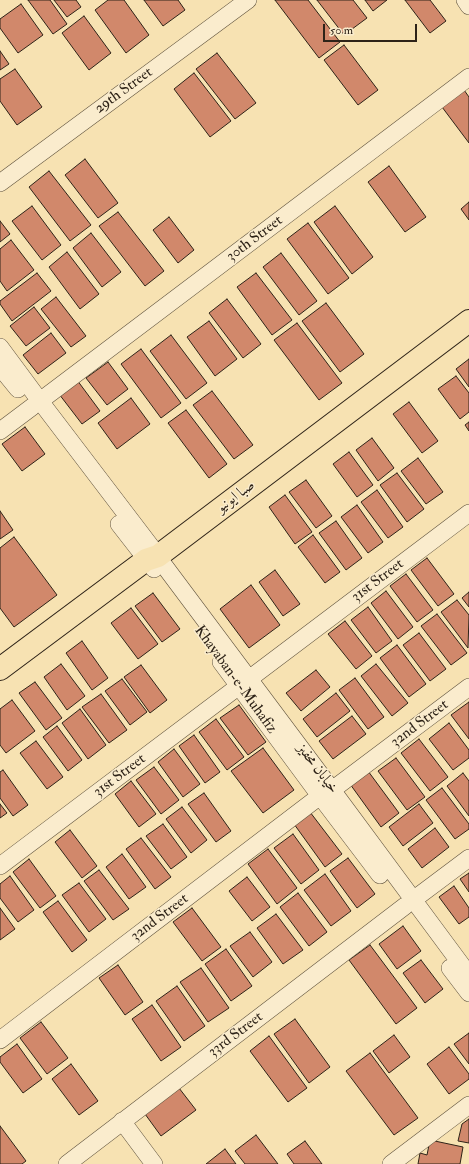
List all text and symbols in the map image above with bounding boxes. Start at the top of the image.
scale bar [325,16,419,42]
text: 50 m [330,23,353,38]
street label: 29th Street [91,64,157,118]
street label: 30th Street [223,212,287,266]
street label: صبا ایونیو [213,477,259,517]
street label: 31st Street [348,556,408,606]
street label: Khayaban-e-Muhafiz [190,623,280,737]
street label: 32nd Street [388,696,452,752]
street label: خیابان محفیز [292,740,342,798]
street label: 31st Street [90,751,150,801]
street label: 32nd Street [128,890,192,946]
street label: 33rd Street [205,1009,267,1061]

